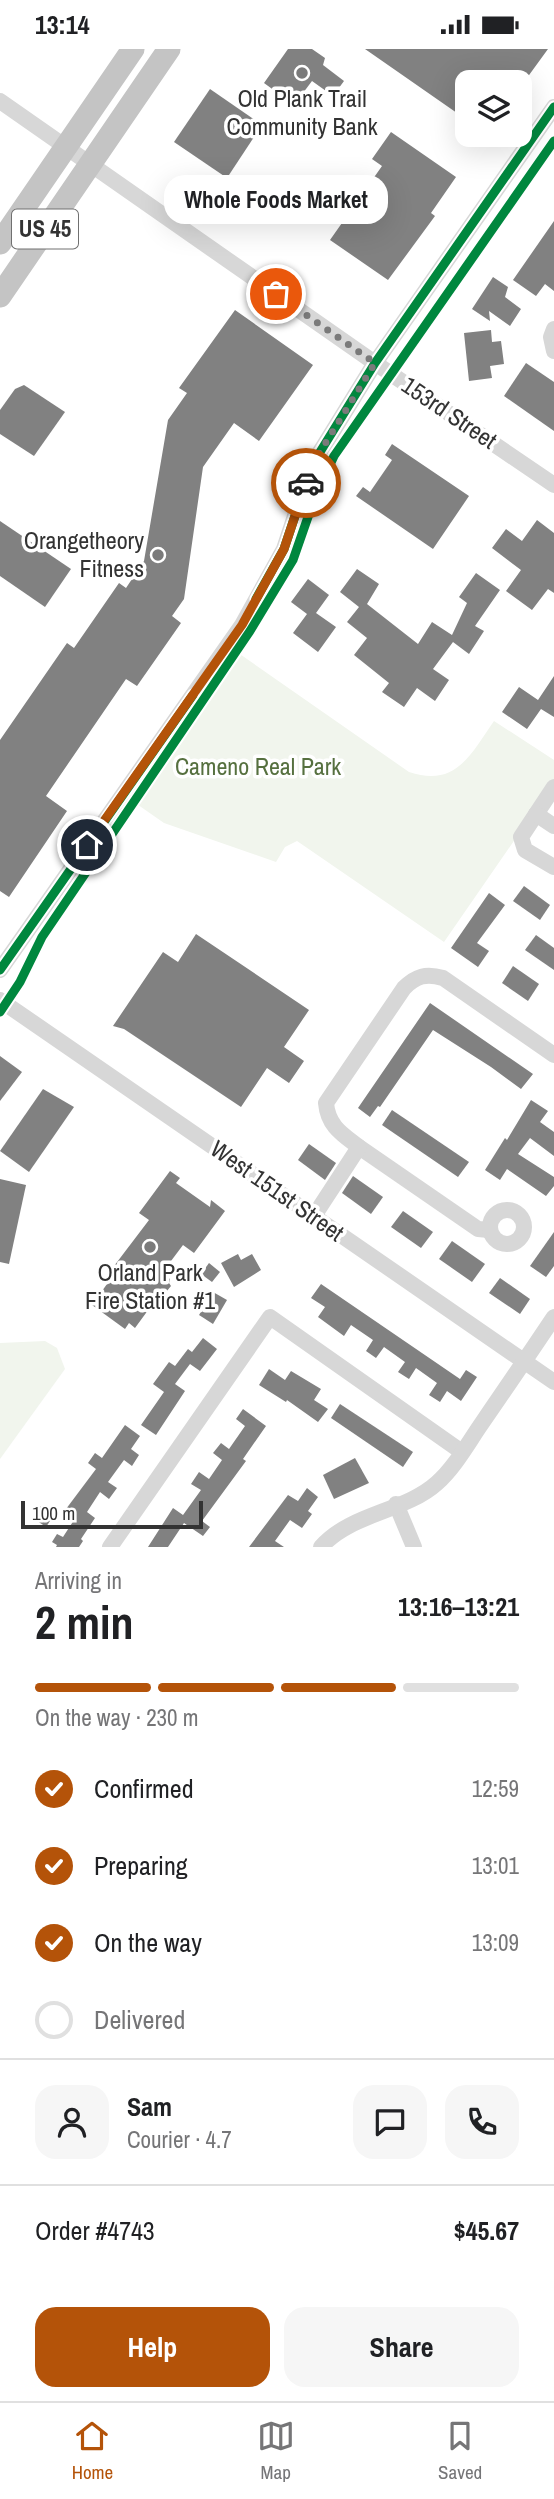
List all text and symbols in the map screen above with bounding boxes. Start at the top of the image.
text: 13:14 [35,7,90,42]
marker: Old Plank Trail Community Bank [294,65,310,81]
map controls [455,70,532,147]
button: layers [455,70,532,147]
place label: Old Plank Trail Community Bank [227,82,378,142]
callout: Whole Foods Market [164,175,388,224]
text: Whole Foods Market [184,184,368,215]
road number: US 45 [12,209,78,249]
pin [246,264,306,324]
icon: bag [257,275,295,313]
street label: 153rd Street [396,369,504,456]
courier [271,448,341,518]
icon: car [287,464,325,502]
place label: Orangetheory Fitness [24,524,144,584]
marker: Orangetheory Fitness [150,547,166,563]
park label: Cameno Real Park [175,750,341,782]
pin [57,815,117,875]
icon: home [68,826,106,864]
street label: West 151st Street [204,1132,351,1248]
marker: Orland Park Fire Station #1 [142,1239,158,1255]
place label: Orland Park Fire Station #1 [85,1256,215,1316]
scale bar [21,1498,203,1530]
text: 100 m [32,1500,75,1526]
text: Arriving in [35,1565,122,1596]
text: 13:16–13:21 [398,1589,519,1624]
text: 2 min [35,1591,134,1653]
text: On the way · 230 m [35,1702,199,1733]
icon: check [35,1770,73,1808]
text: Confirmed [94,1771,194,1806]
text: 12:59 [472,1773,519,1804]
icon: check [35,1847,73,1885]
text: Preparing [94,1848,188,1883]
text: 13:01 [472,1850,519,1881]
icon: check [35,1924,73,1962]
text: On the way [94,1925,202,1960]
text: 13:09 [472,1927,519,1958]
text: Delivered [94,2002,185,2037]
button: person [35,2085,109,2159]
button: chat [353,2085,427,2159]
button: phone [445,2085,519,2159]
text: Sam [127,2089,172,2124]
text: Courier · 4.7 [127,2124,232,2155]
text: Order #4743 [35,2213,155,2248]
text: $45.67 [454,2213,519,2248]
button: Help [35,2307,270,2387]
button: Share [284,2307,519,2387]
tab: Home [72,2417,113,2485]
tab: Map [257,2417,295,2485]
tab: Saved [438,2417,482,2485]

